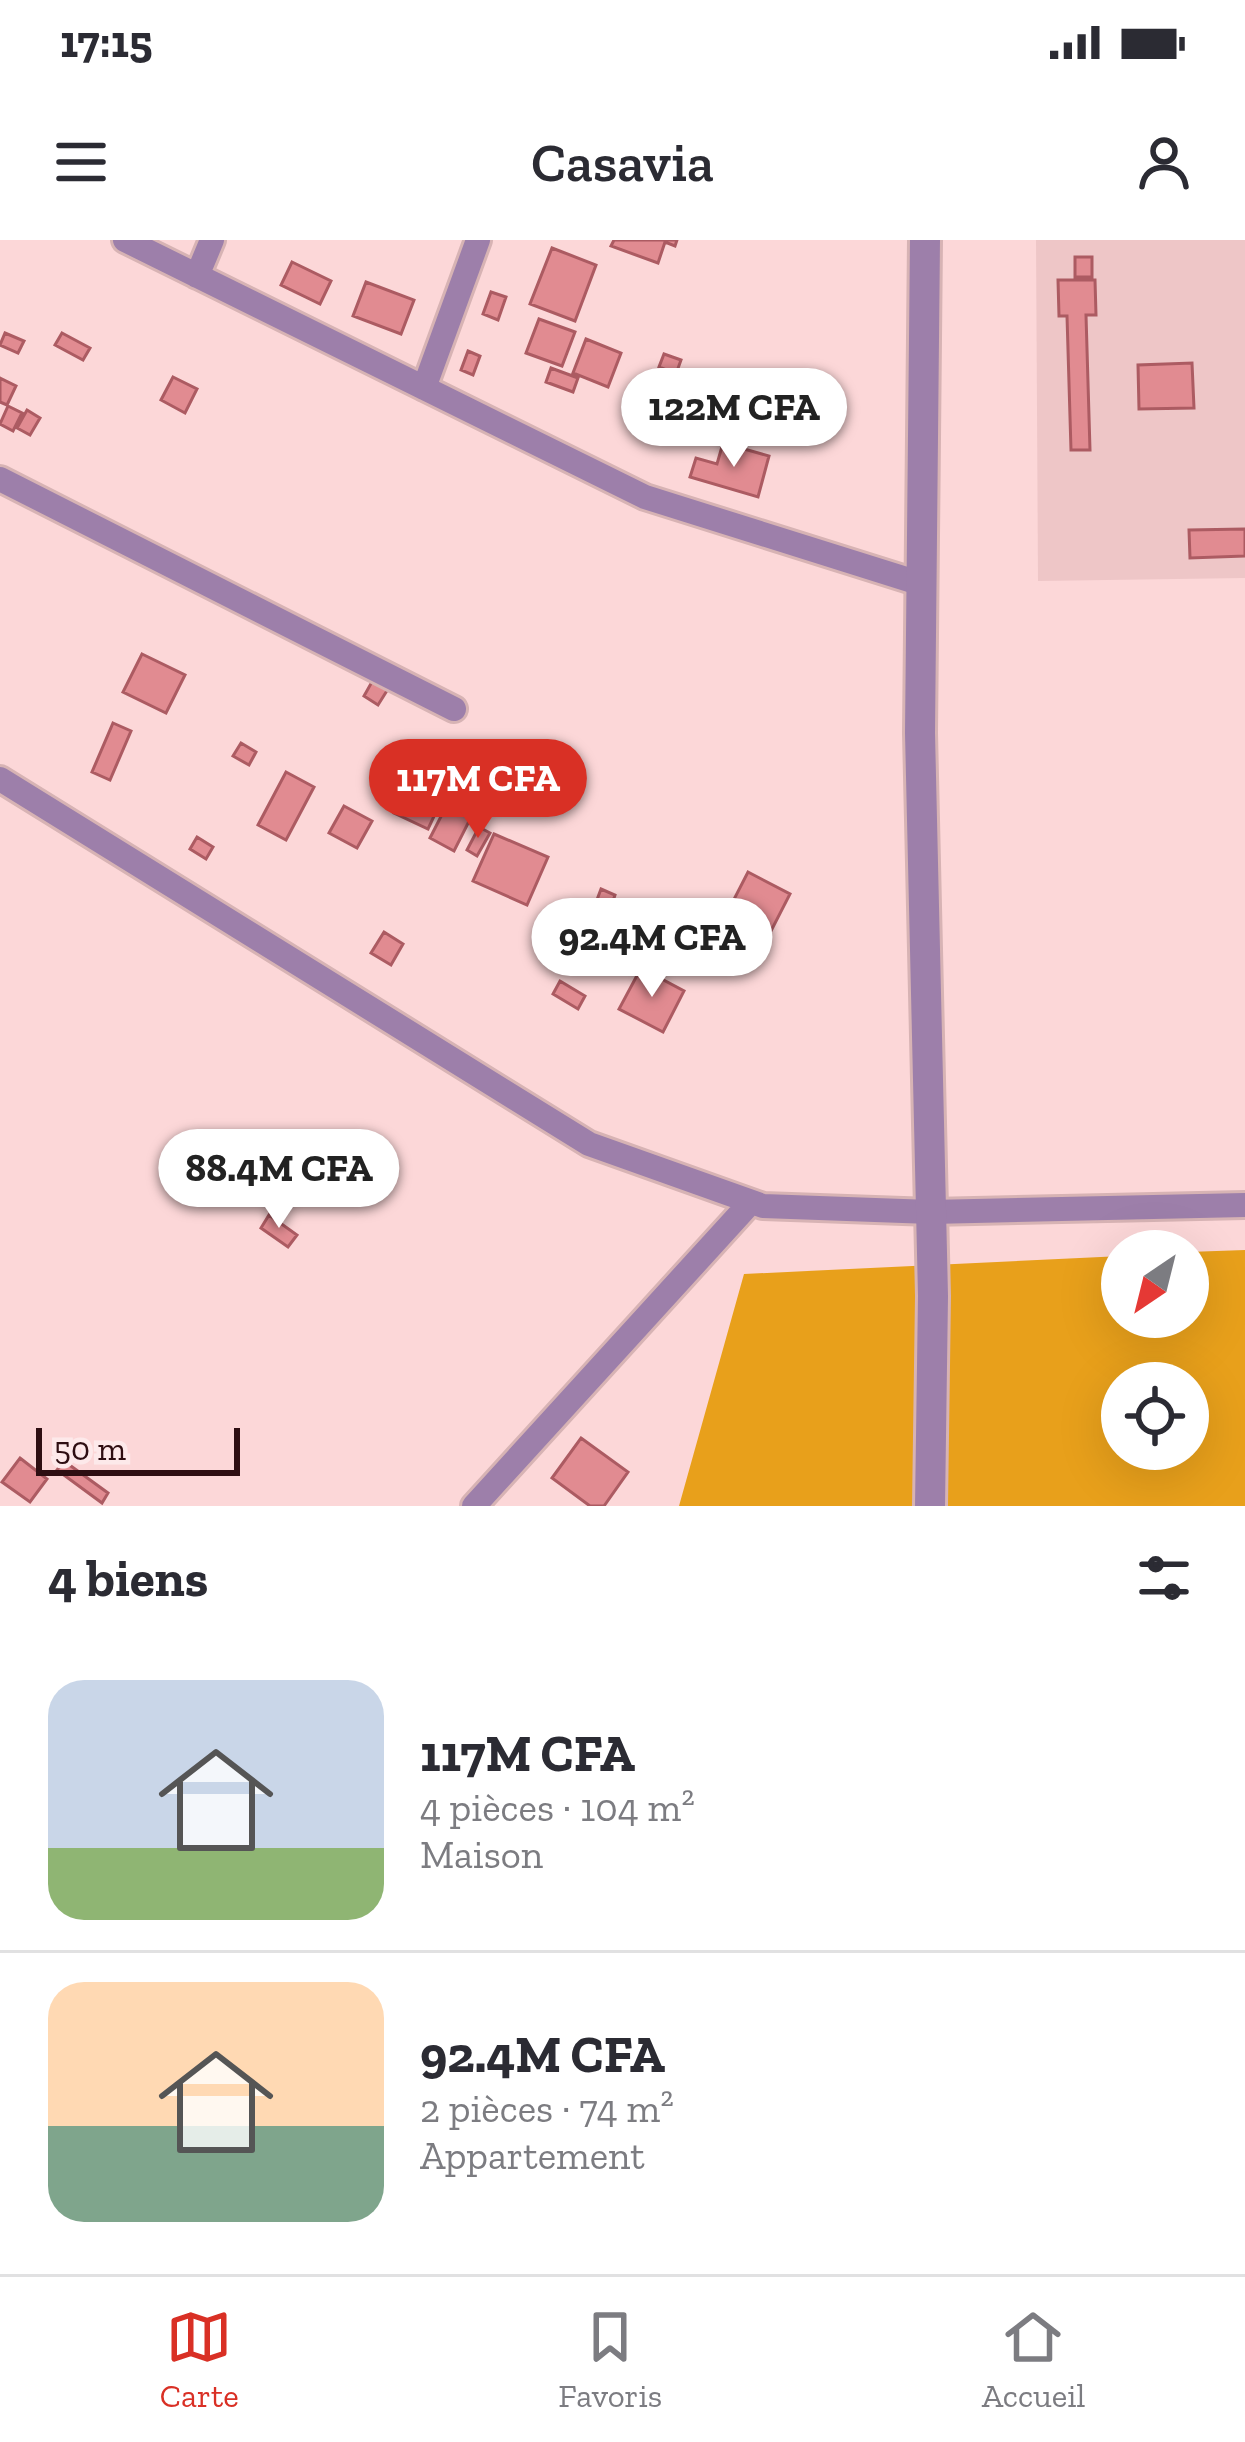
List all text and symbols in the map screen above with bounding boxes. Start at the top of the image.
text: 17:15 [60,15,152,69]
icon: menu [48,129,114,195]
icon: person [1131,129,1197,195]
text: Casavia [531,130,714,195]
pin: 122M CFA [610,368,858,470]
text: 122M CFA [648,383,820,430]
pin: 117M CFA [354,739,602,841]
text: 117M CFA [396,754,560,801]
pin: 92.4M CFA [515,898,789,1000]
text: 92.4M CFA [558,913,746,960]
pin: 88.4M CFA [142,1129,416,1231]
text: 88.4M CFA [185,1144,373,1191]
north arrow [1101,1230,1209,1338]
map controls [1101,1230,1209,1470]
button: locate [1101,1362,1209,1470]
scale bar [36,1422,240,1475]
text: 50 m [54,1429,126,1468]
icon: filters [1131,1545,1197,1611]
text: 4 biens [48,1548,208,1609]
text: 117M CFA [420,1723,635,1784]
icon: home [144,1728,288,1872]
text: 4 pièces · 104 m² [420,1784,695,1831]
text: Maison [420,1831,543,1878]
text: 92.4M CFA [420,2024,665,2085]
icon: home [144,2030,288,2174]
text: 2 pièces · 74 m² [420,2085,674,2132]
text: Appartement [420,2132,645,2179]
tab: Carte [160,2304,239,2415]
tab: Favoris [558,2304,662,2415]
tab: Accueil [982,2304,1085,2415]

